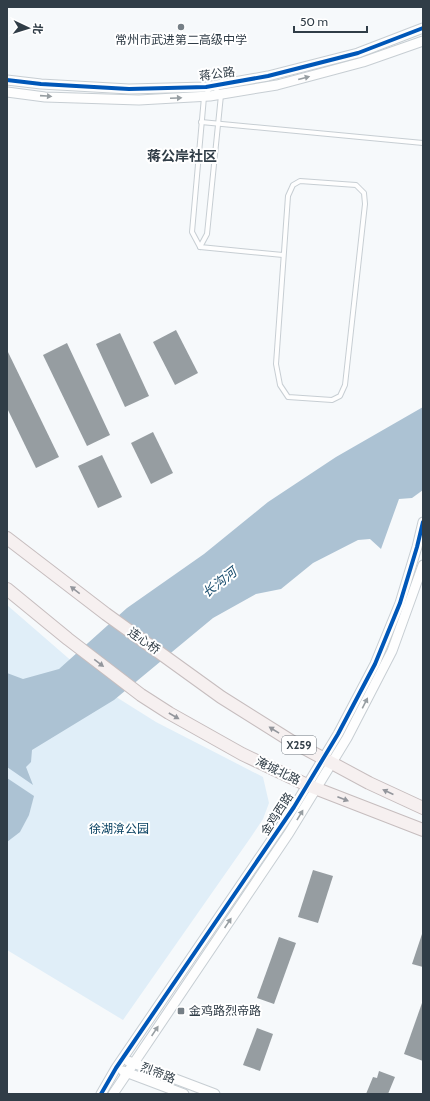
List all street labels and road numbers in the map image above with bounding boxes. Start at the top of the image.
street label: 蒋公路 [198,64,236,83]
street label: 连心桥 [125,624,163,657]
road number: X259 [282,736,316,754]
street label: 淹城北路 [253,753,303,788]
street label: 金鸡西路 [257,790,296,838]
street label: 烈帝路 [139,1059,178,1086]

